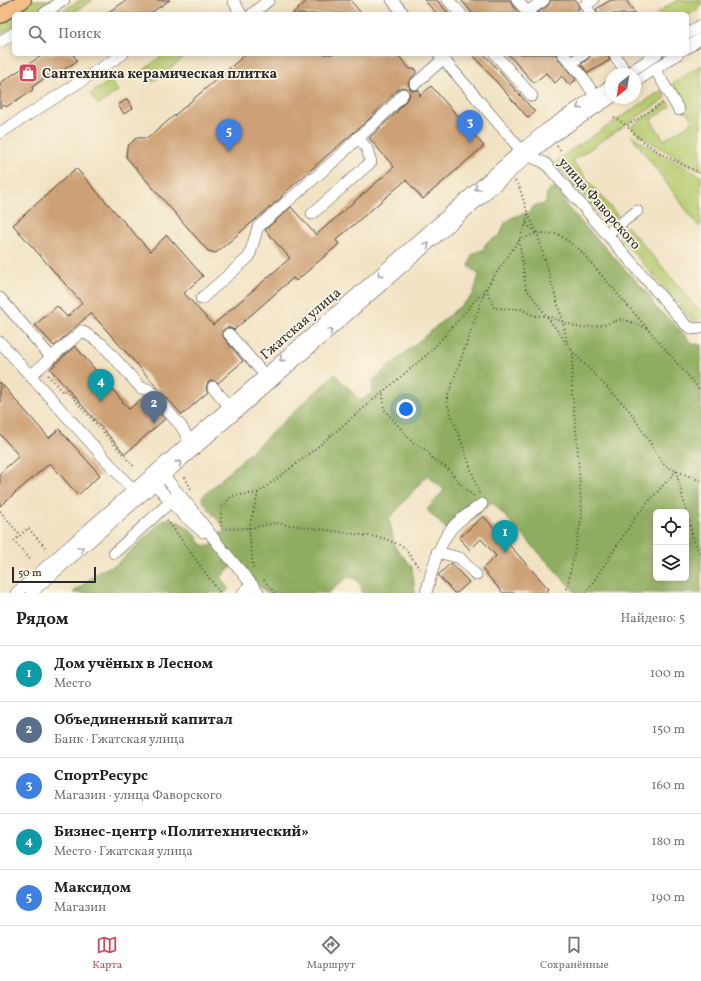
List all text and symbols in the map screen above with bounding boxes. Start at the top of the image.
search box [12,12,689,56]
icon: search [26,23,48,45]
text: Поиск [58,24,101,45]
shop icon: Сантехника керамическая плитка [17,62,39,84]
place label: Сантехника керамическая плитка [42,65,277,84]
north arrow [605,68,641,104]
one-way arrow [576,102,583,110]
pin: 3 [457,110,483,143]
pin: 5 [216,119,242,152]
street label: улица Фаворского [553,154,644,254]
one-way arrow [475,183,482,190]
one-way arrow [423,243,430,250]
one-way arrow [377,269,384,276]
street label: Гжатская улица [257,284,345,364]
one-way arrow [325,329,332,336]
one-way arrow [279,355,286,362]
pin: 4 [88,369,114,402]
pin: 2 [141,391,167,424]
your location [396,399,416,419]
one-way arrow [174,460,182,467]
map controls [653,509,689,581]
button: locate [653,509,689,545]
pin: 1 [492,520,518,553]
button: layers [653,545,689,581]
one-way arrow [77,546,84,553]
scale bar [12,565,96,584]
text: 50 m [18,566,42,581]
text: Рядом [16,608,69,631]
text: Найдено: 5 [621,610,685,628]
text: Дом учёных в Лесном [54,654,213,675]
text: 1 [26,665,32,683]
text: 100 m [650,665,685,683]
text: Место [54,675,91,693]
text: Объединенный капитал [54,710,233,731]
text: 2 [26,721,32,739]
text: 150 m [652,721,685,739]
text: Банк · Гжатская улица [54,731,185,749]
text: СпортРесурс [54,766,148,787]
text: 3 [26,777,32,795]
text: 160 m [651,777,685,795]
text: Магазин · улица Фаворского [54,787,222,805]
text: Бизнес-центр «Политехнический» [54,822,309,843]
text: 4 [25,833,33,851]
text: 180 m [651,833,685,851]
text: Место · Гжатская улица [54,843,193,861]
text: Максидом [54,878,131,899]
text: 5 [26,889,32,907]
text: 190 m [651,889,685,907]
text: Магазин [54,899,106,917]
tab: Карта [92,934,122,973]
tab: Маршрут [307,934,355,973]
tab: Сохранённые [540,934,609,973]

